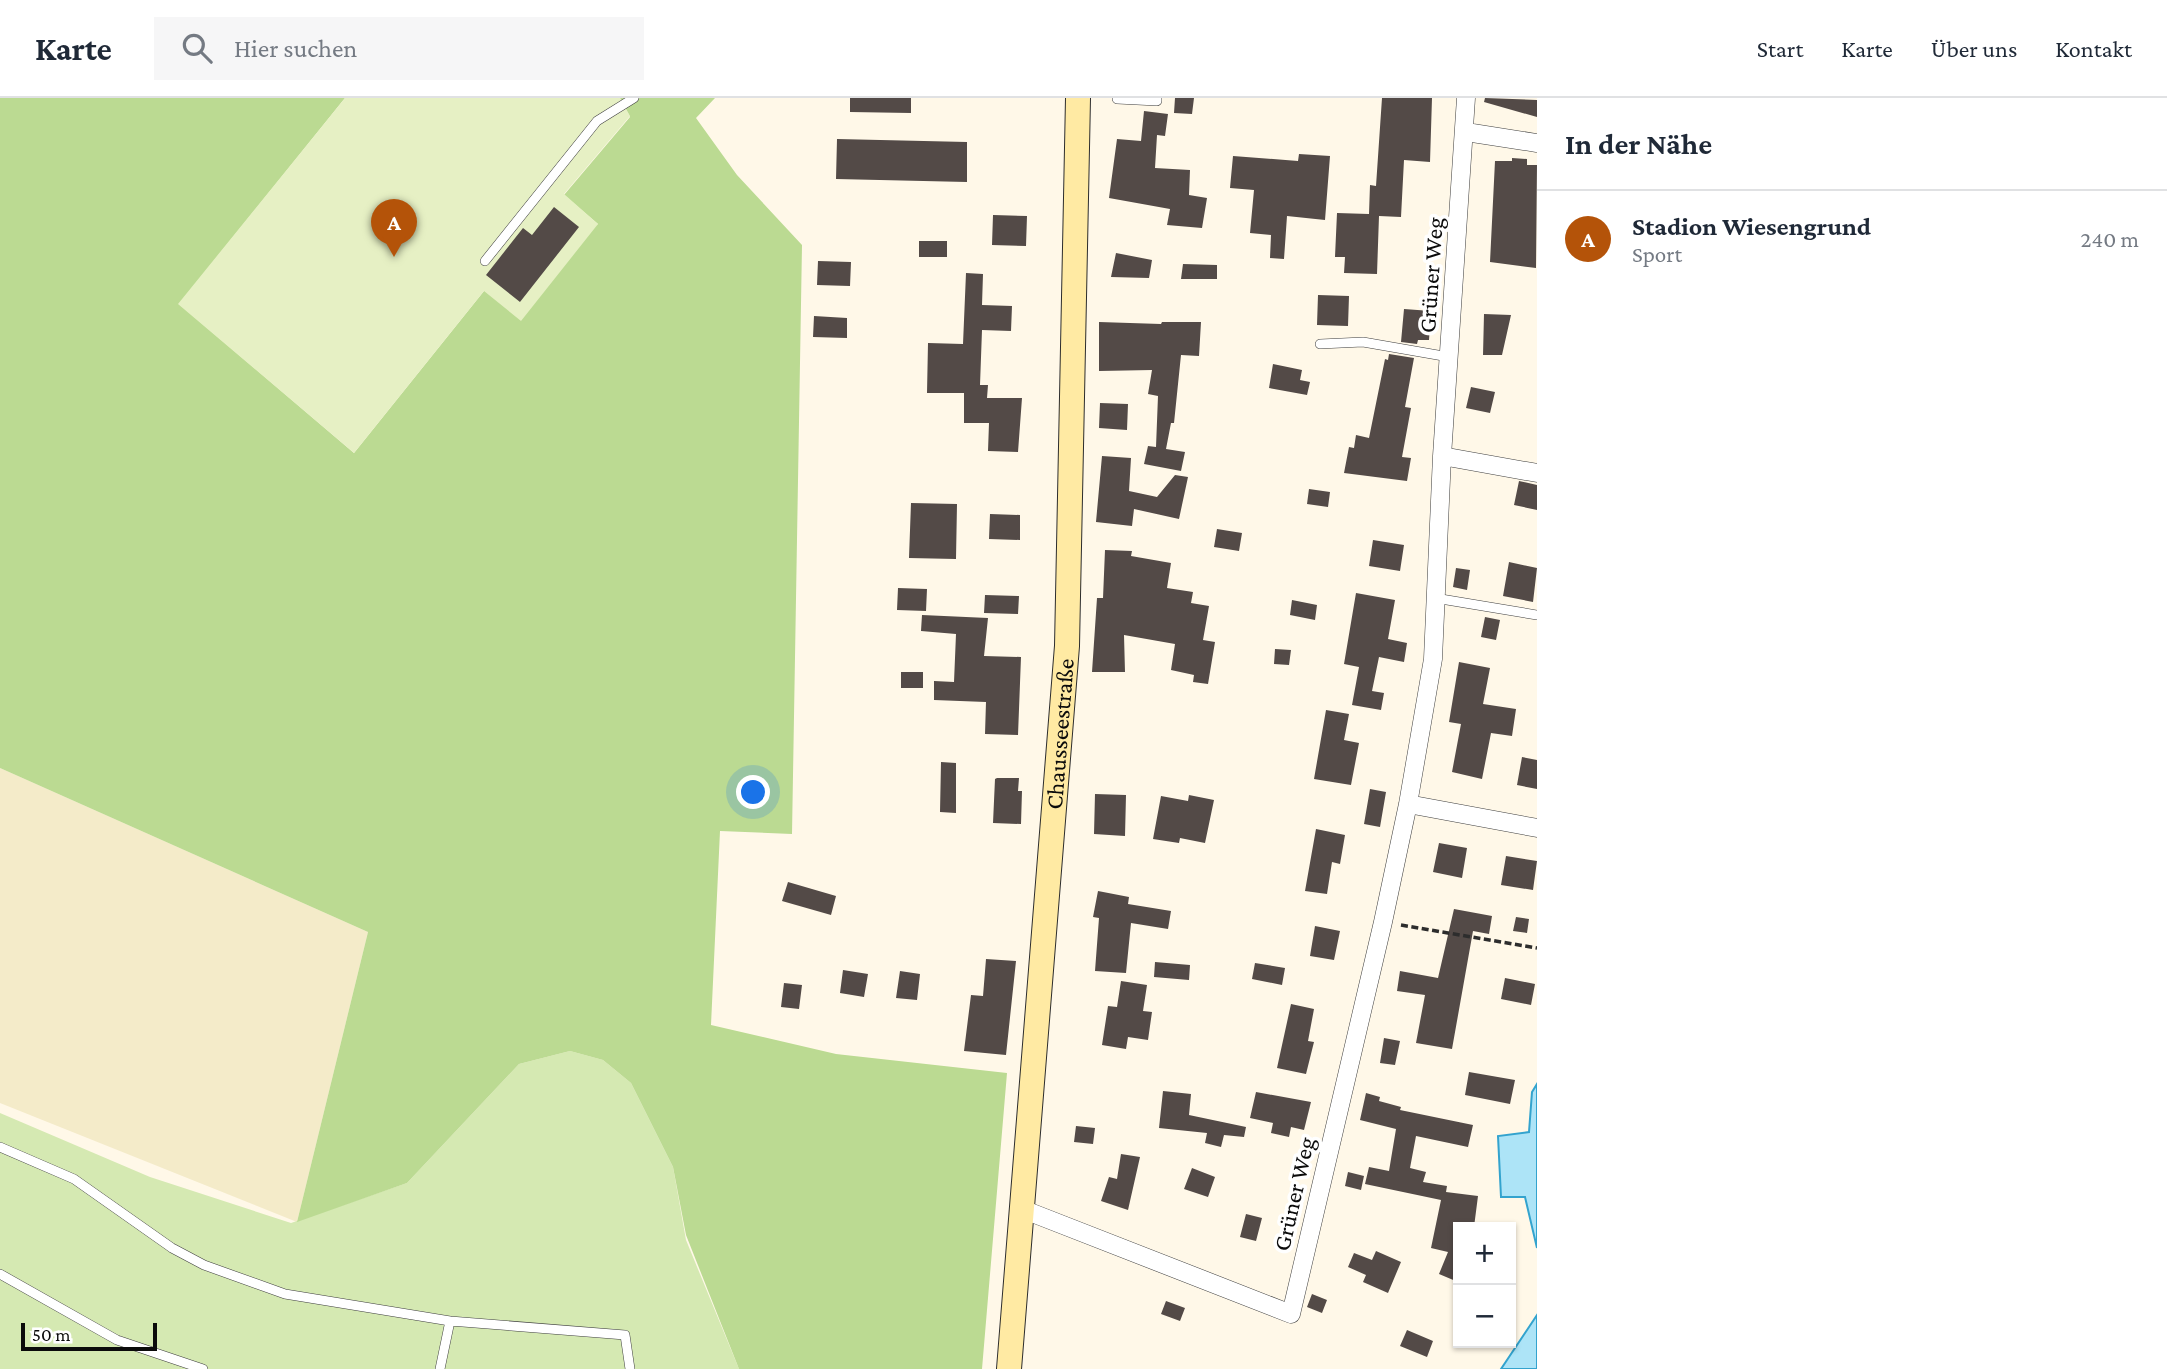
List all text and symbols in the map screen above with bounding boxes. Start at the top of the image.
search box [154,17,644,80]
icon: search [178,29,216,67]
text: Karte [35,30,112,67]
text: Hier suchen [234,34,357,63]
text: Start [1757,35,1803,62]
text: Karte [1841,35,1893,62]
text: Über uns [1931,35,2017,62]
text: Kontakt [2055,35,2132,62]
text: In der Nähe [1565,127,1712,160]
pin: A [371,199,417,257]
text: Stadion Wiesengrund [1632,212,1871,241]
street label: Grüner Weg [1413,216,1448,334]
text: A [1581,226,1595,252]
text: 240 m [2080,226,2139,252]
text: Sport [1632,241,1682,267]
street label: Chausseestraße [1040,658,1079,810]
your location [736,775,770,809]
street label: Grüner Weg [1267,1134,1320,1253]
map controls [1453,1222,1516,1348]
button: + [1453,1222,1516,1285]
button: − [1453,1285,1516,1348]
scale bar [21,1320,158,1352]
text: 50 m [32,1324,71,1345]

